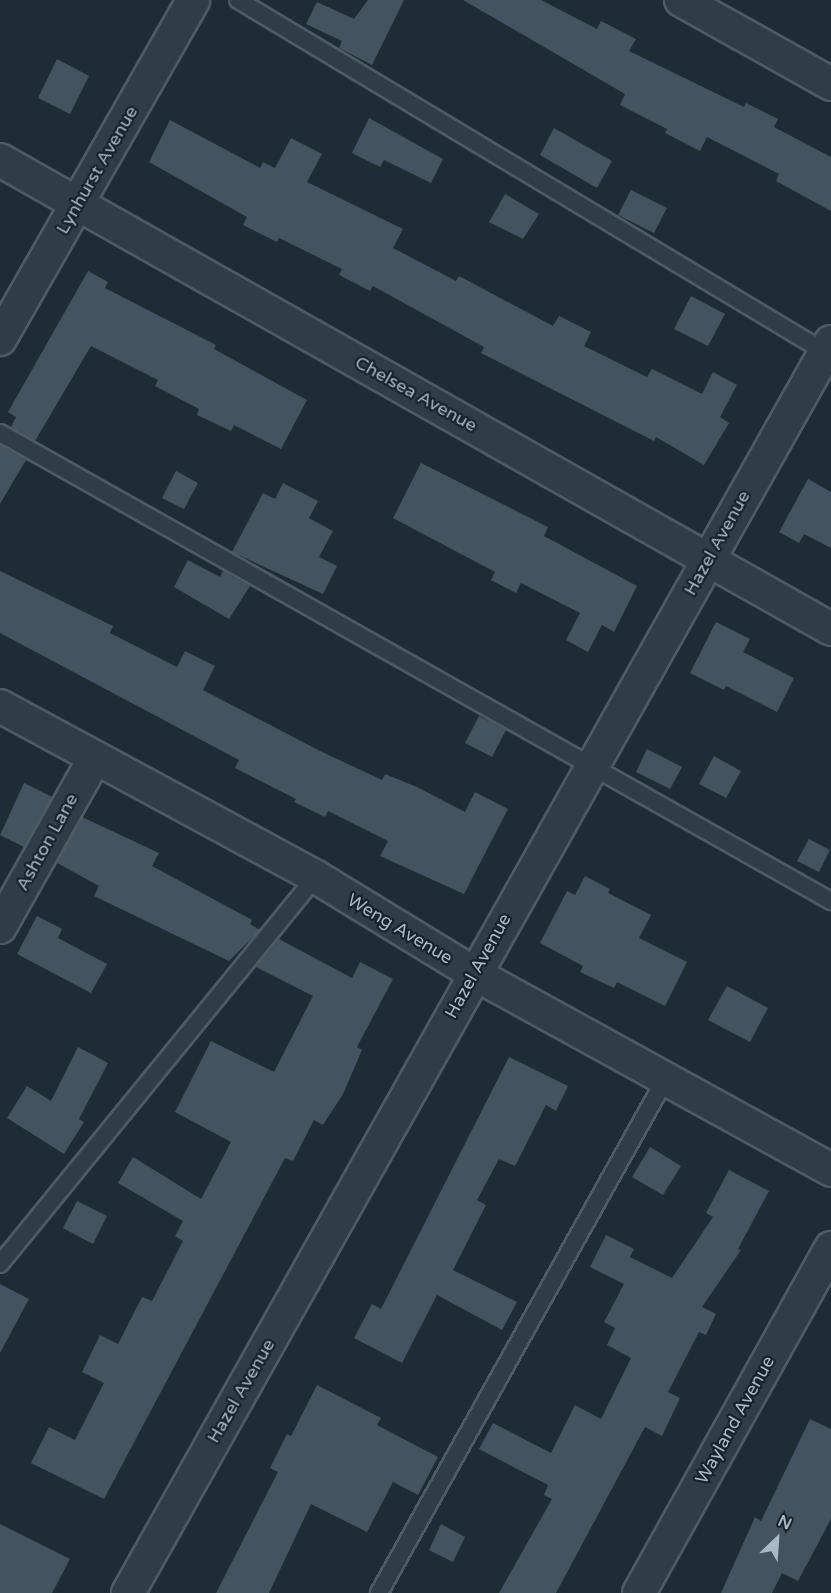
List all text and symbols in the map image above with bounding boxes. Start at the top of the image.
street label: Lynhurst Avenue [52,102,142,238]
street label: Chelsea Avenue [351,352,481,436]
street label: Hazel Avenue [679,487,755,599]
street label: Ashton Lane [11,790,83,894]
street label: Weng Avenue [343,889,457,969]
street label: Hazel Avenue [440,910,516,1022]
street label: Hazel Avenue [203,1335,279,1447]
street label: Wayland Avenue [691,1352,779,1488]
north arrow [747,1509,807,1569]
text: N [775,1511,795,1534]

